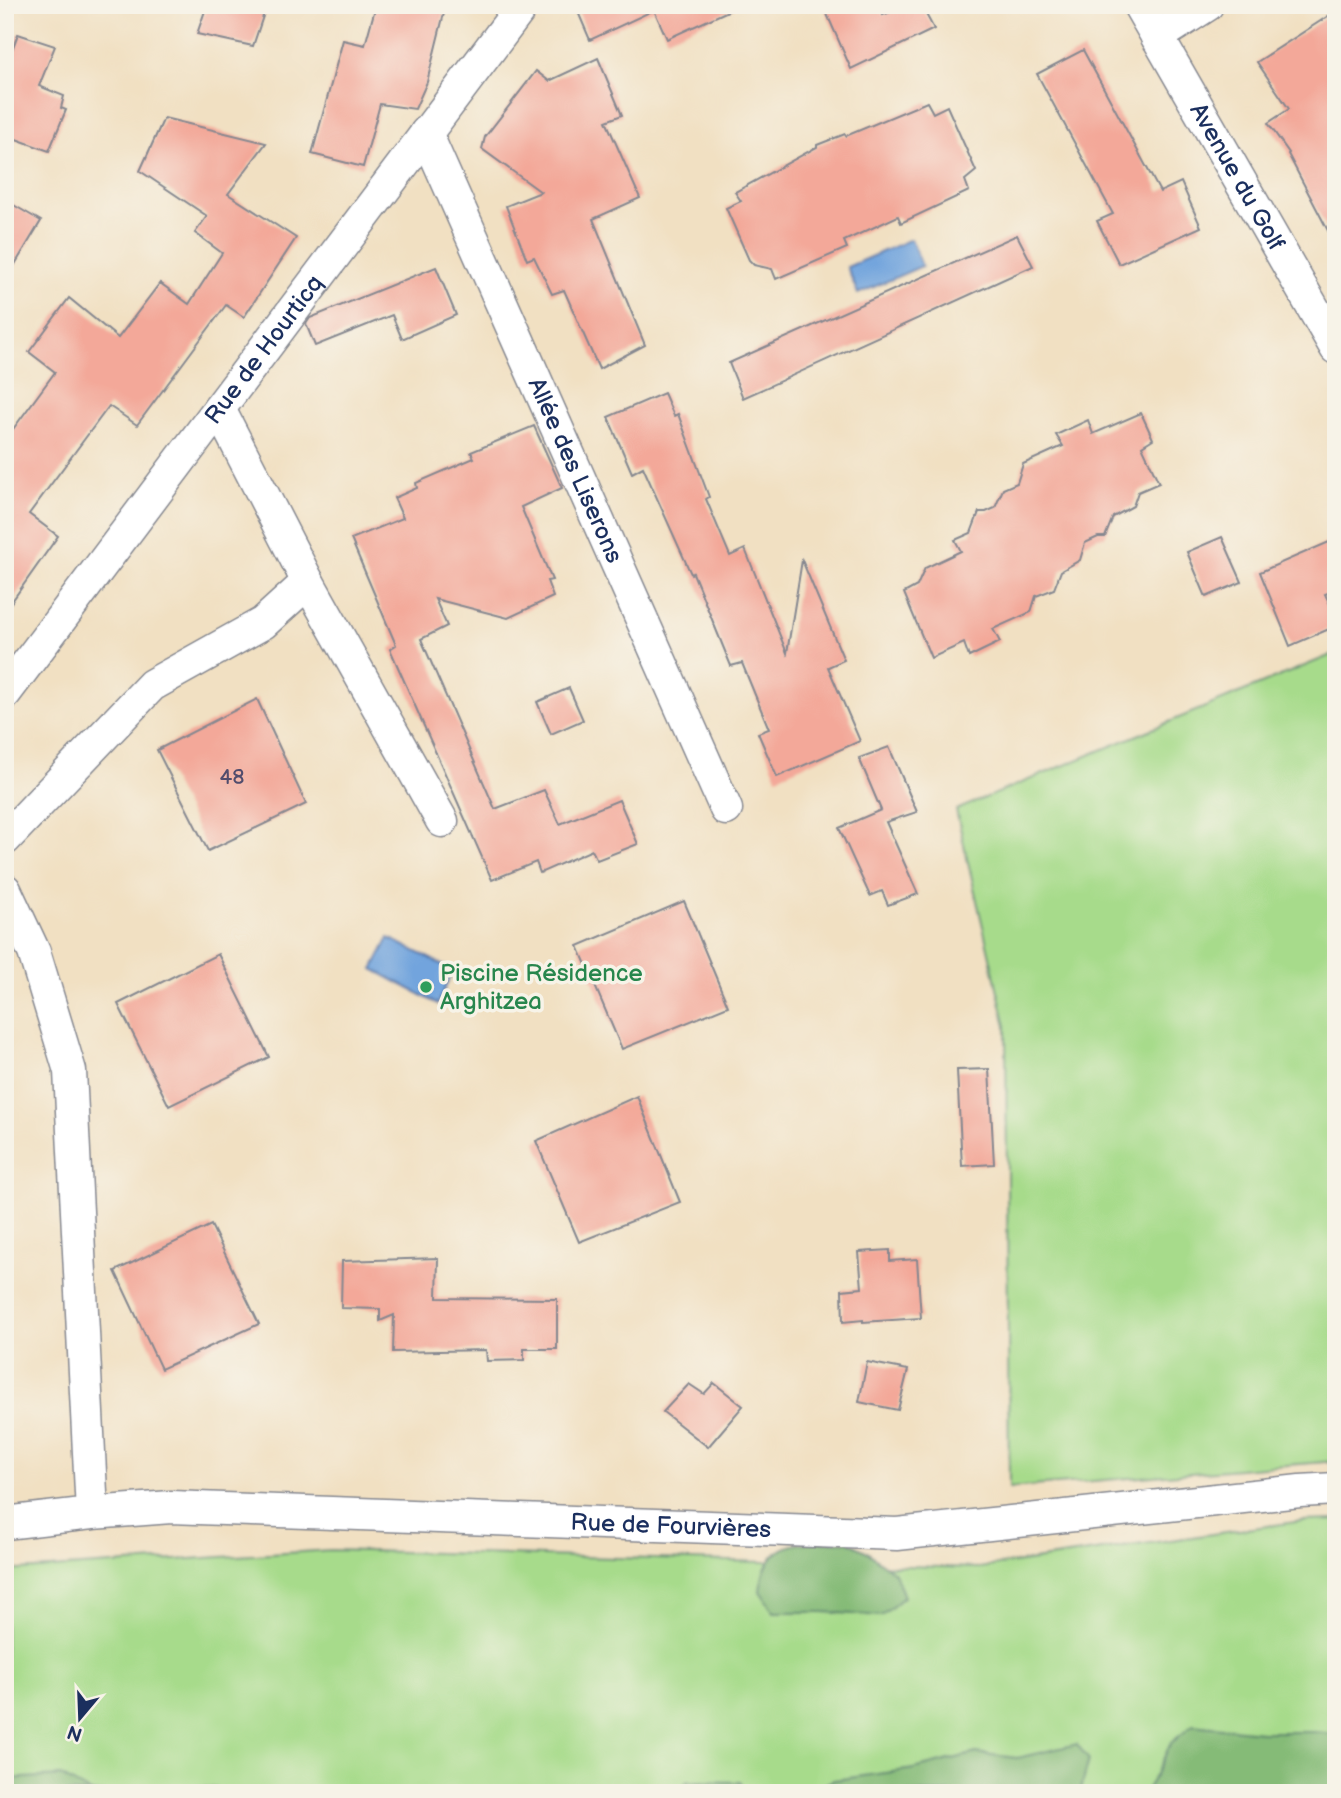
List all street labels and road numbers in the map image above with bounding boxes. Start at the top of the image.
street label: Avenue du Golf [1183,98,1291,256]
street label: Rue de Hourticq [199,270,329,430]
street label: Allée des Liserons [521,373,629,568]
street label: Rue de Fourvières [570,1508,772,1544]

